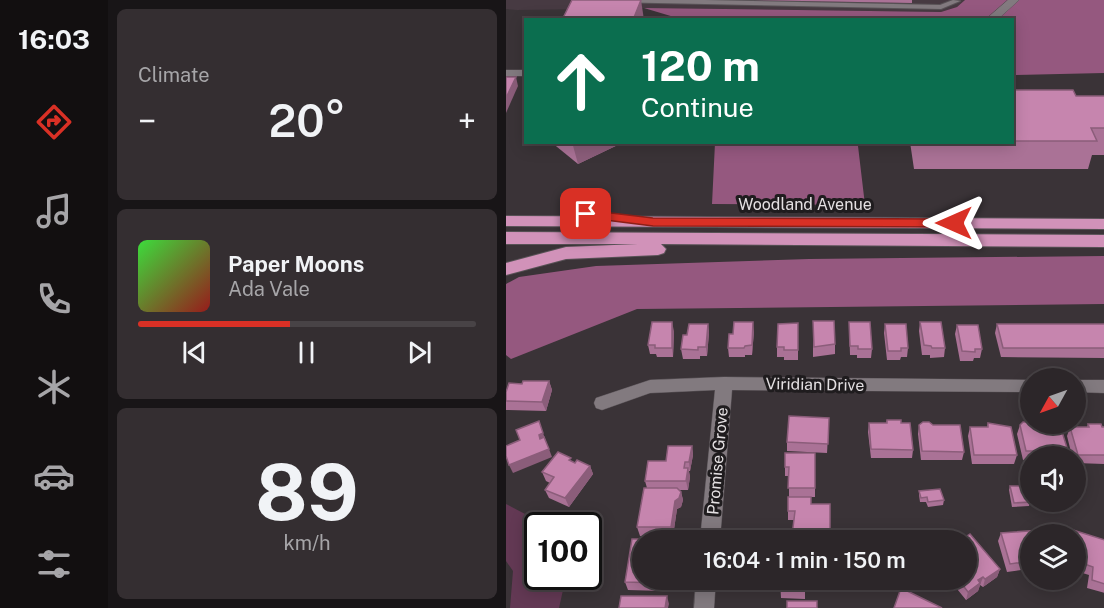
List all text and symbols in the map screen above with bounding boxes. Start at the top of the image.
text: 16:03 [18,23,90,55]
text: 120 m [641,41,760,90]
icon: ahead [542,42,620,120]
text: Climate [138,63,210,87]
text: Continue [641,91,754,123]
text: 20° [268,94,346,147]
icon: directions [33,101,75,143]
text: − [138,102,156,140]
text: + [458,102,476,140]
pin [560,188,611,239]
icon: music [33,190,75,232]
position arrow [922,191,986,255]
street label: Woodland Avenue [738,195,872,214]
icon: arrive [569,197,602,230]
text: Paper Moons [228,251,364,277]
text: Ada Vale [228,277,310,301]
icon: phone [33,278,75,320]
icon: previous [178,336,211,369]
icon: pause [290,336,323,369]
icon: next [403,336,436,369]
icon: climate [33,366,75,408]
north arrow [1020,368,1086,434]
map controls [1020,368,1086,590]
street label: Viridian Drive [765,374,865,395]
street label: Promise Grove [703,407,732,516]
text: 89 [255,446,359,538]
button: sound [1020,446,1086,512]
icon: car [33,455,75,497]
speed limit sign: 100 [524,512,602,590]
button: layers [1020,524,1086,590]
text: km/h [283,531,331,555]
icon: filters [33,543,75,585]
text: 16:04 · 1 min · 150 m [703,547,906,573]

